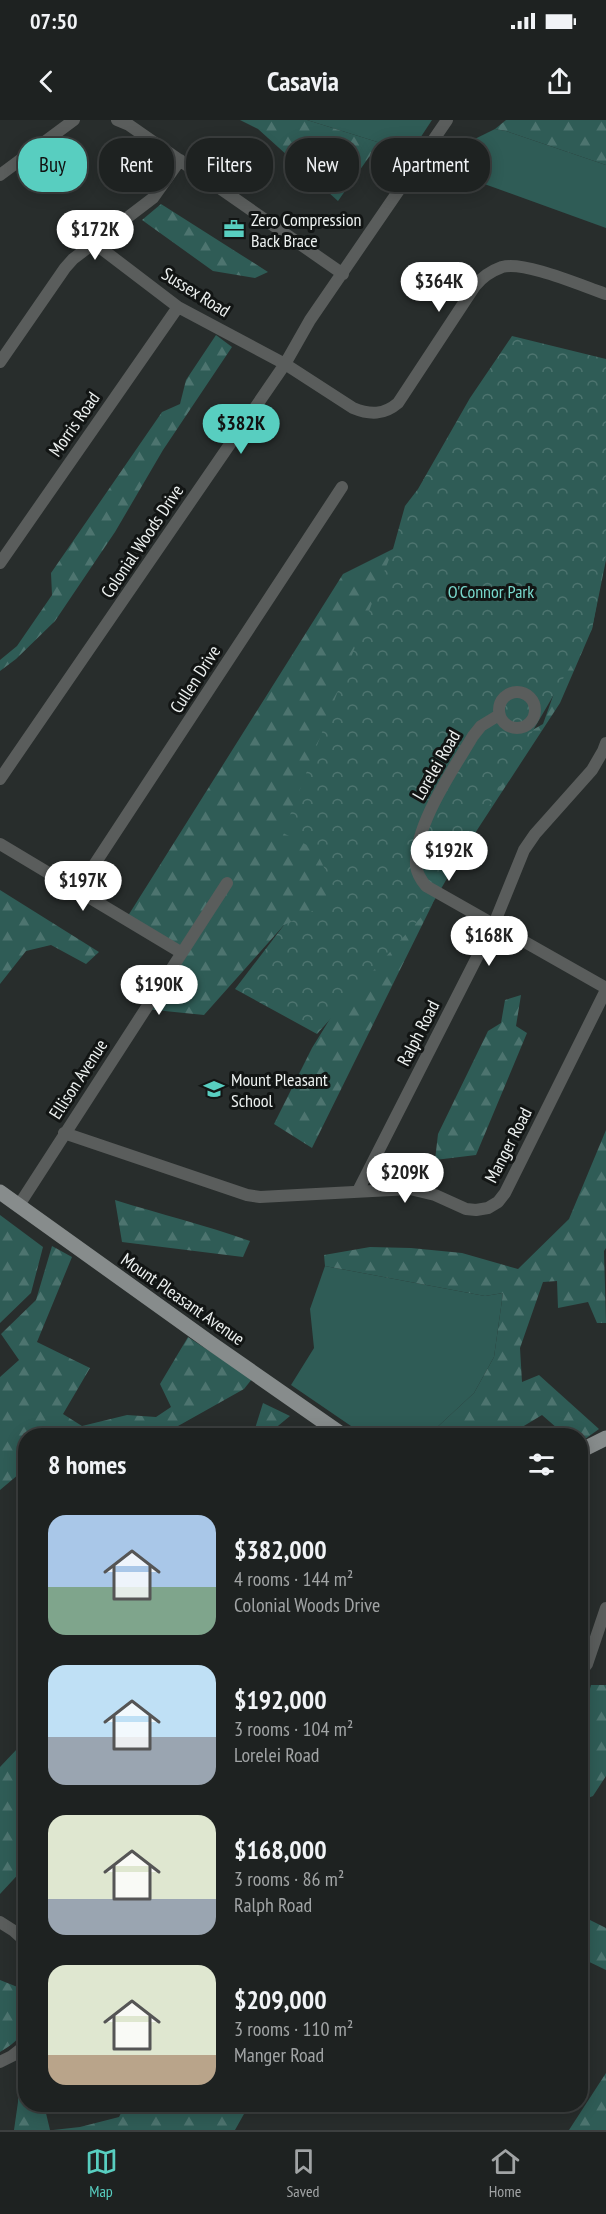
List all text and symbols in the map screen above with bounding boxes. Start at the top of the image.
text: 07:50 [30,7,78,35]
text: Casavia [267,64,339,98]
icon: back [30,65,63,98]
icon: share [543,65,576,98]
chip: Buy [18,138,87,192]
chip: Rent [99,138,174,192]
chip: Filters [186,138,273,192]
chip: New [285,138,359,192]
chip: Apartment [371,138,490,192]
place label: Zero Compression Back Brace [251,208,361,252]
pin: $172K [53,210,137,261]
text: $172K [71,216,119,242]
office icon: Zero Compression Back Brace [222,217,246,241]
street label: Sussex Road [158,262,234,322]
pin: $364K [397,262,481,313]
text: $364K [415,268,463,294]
street label: Morris Road [43,387,105,461]
pin: $382K [199,404,283,455]
text: $382K [217,410,265,436]
street label: Colonial Woods Drive [96,480,188,602]
park label: O'Connor Park [448,580,534,603]
street label: Cullen Drive [165,641,225,717]
street label: Lorelei Road [407,726,465,804]
pin: $192K [407,831,491,882]
text: $192K [425,837,473,863]
pin: $197K [41,861,125,912]
text: $197K [59,867,107,893]
pin: $168K [447,916,531,967]
text: $168K [465,922,513,948]
pin: $190K [117,965,201,1016]
text: $190K [135,971,183,997]
street label: Ralph Road [392,996,444,1070]
street label: Ellison Avenue [44,1035,112,1123]
place label: Mount Pleasant School [231,1068,328,1112]
school or university icon: Mount Pleasant School [202,1077,226,1101]
street label: Manger Road [479,1104,537,1186]
pin: $209K [363,1153,447,1204]
text: $209K [381,1159,429,1185]
street label: Mount Pleasant Avenue [117,1248,249,1350]
text: 8 homes [48,1448,126,1481]
icon: filters [525,1448,558,1481]
text: $382,000 [234,1533,327,1566]
icon: home [96,1539,168,1611]
text: 4 rooms · 144 m² [234,1566,353,1592]
text: Colonial Woods Drive [234,1592,380,1618]
text: $192,000 [234,1683,327,1716]
icon: home [96,1689,168,1761]
text: 3 rooms · 104 m² [234,1716,353,1742]
text: Lorelei Road [234,1742,319,1768]
text: $168,000 [234,1833,327,1866]
icon: home [96,1839,168,1911]
text: 3 rooms · 86 m² [234,1866,344,1892]
text: Ralph Road [234,1892,312,1918]
text: $209,000 [234,1983,327,2016]
icon: home [96,1989,168,2061]
text: 3 rooms · 110 m² [234,2016,353,2042]
text: Manger Road [234,2042,324,2068]
tab: Map [85,2145,118,2201]
tab: Saved [287,2145,320,2201]
tab: Home [489,2145,522,2201]

